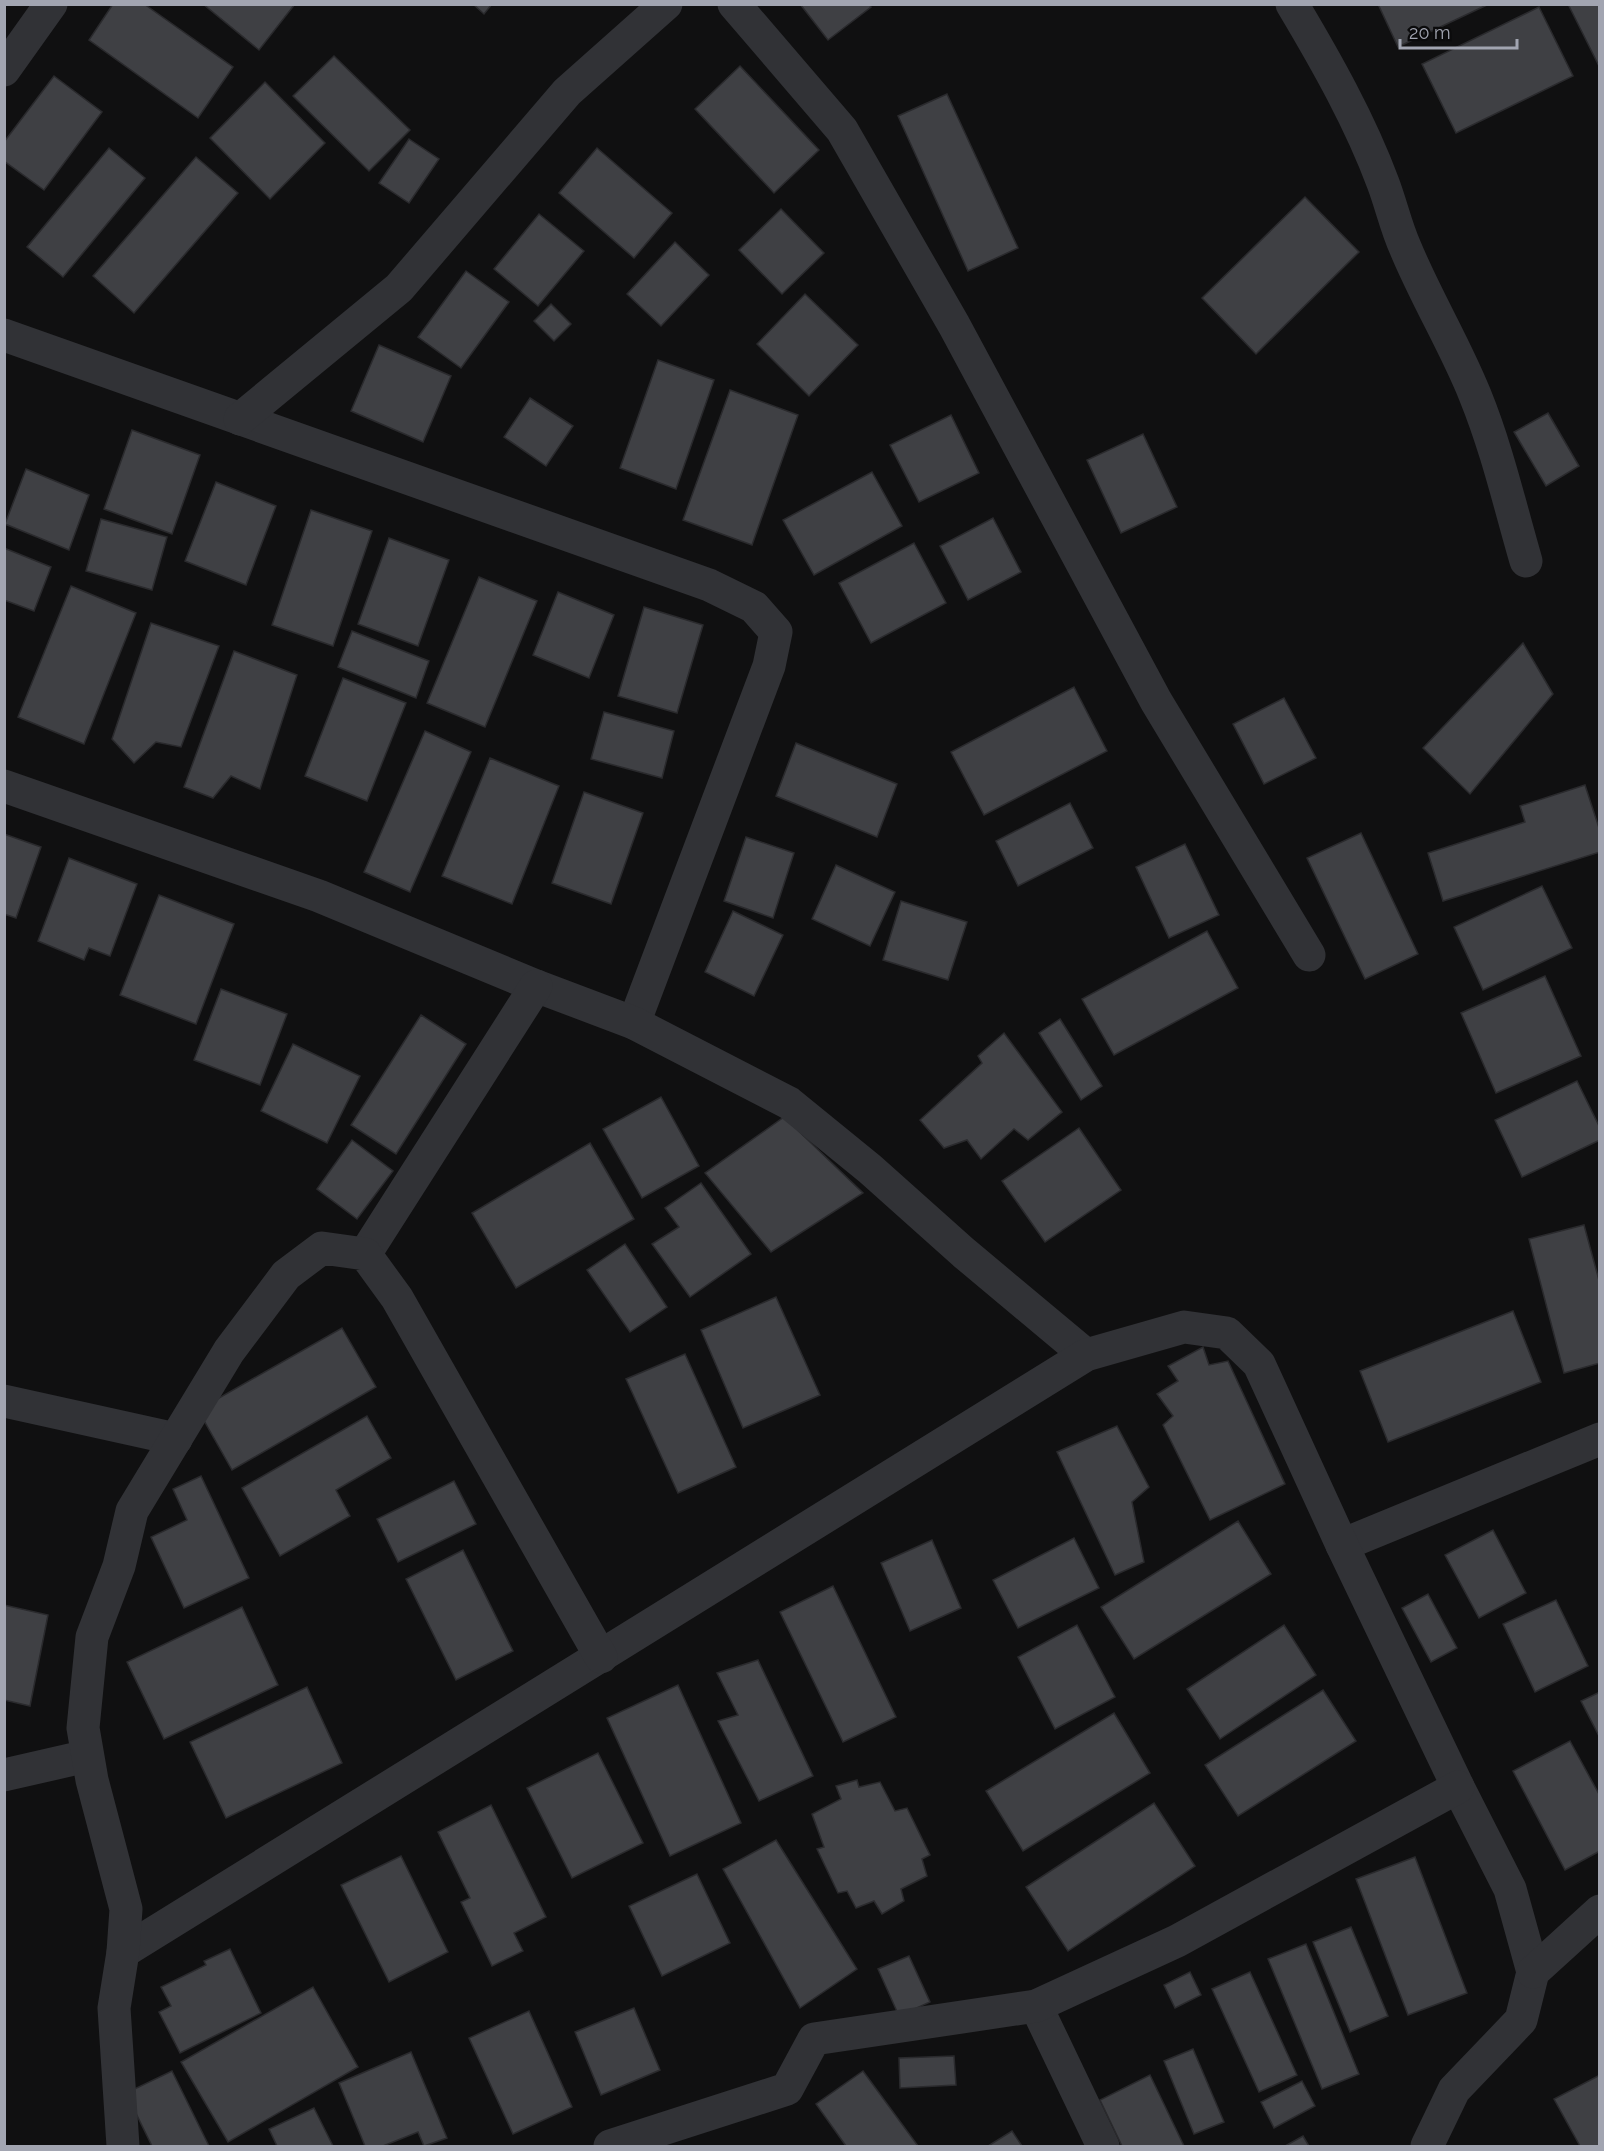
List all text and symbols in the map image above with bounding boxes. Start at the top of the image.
scale bar [1400,12,1517,50]
text: 20 m [1409,22,1451,43]

